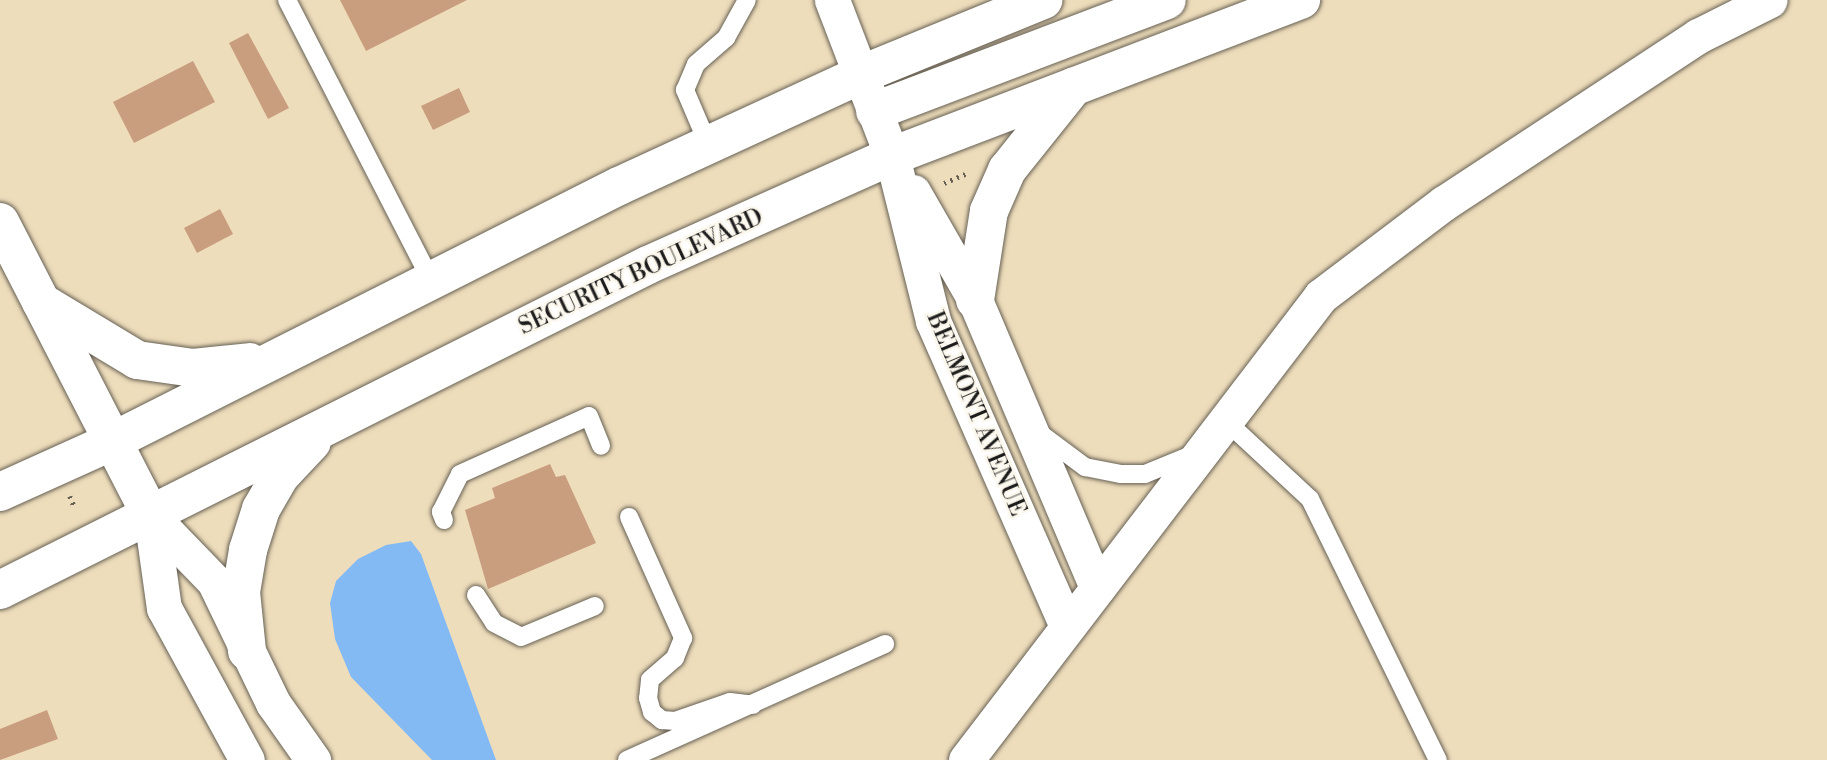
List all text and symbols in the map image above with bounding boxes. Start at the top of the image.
street label: SECURITY BOULEVARD [514,203,768,341]
street label: BELMONT AVENUE [921,308,1031,520]

